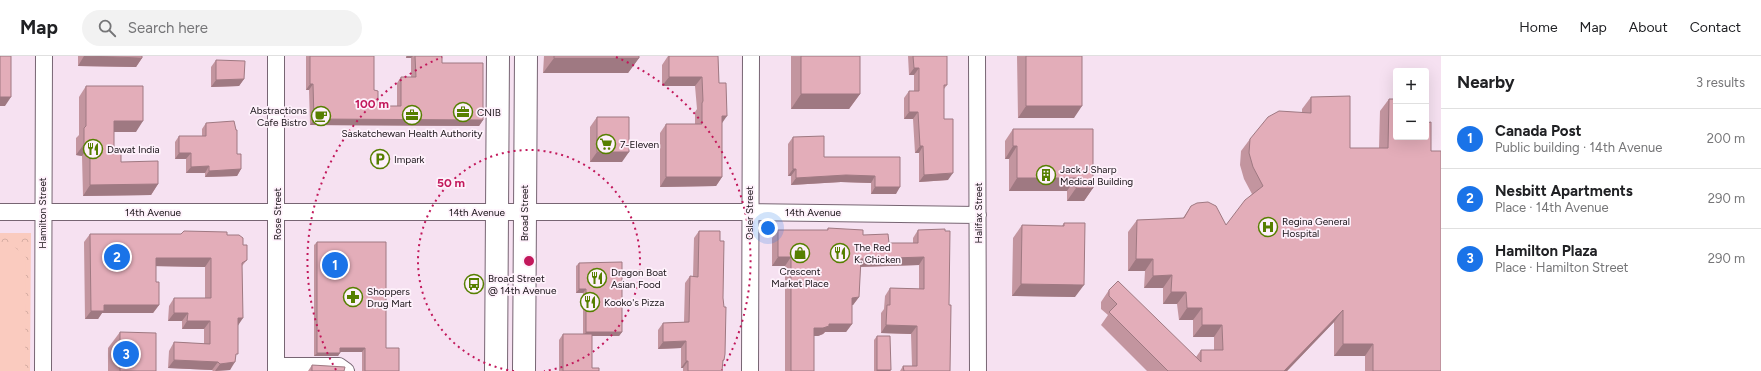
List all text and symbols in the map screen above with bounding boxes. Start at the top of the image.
search box [82,10,362,46]
text: Map [20,16,58,39]
icon: search [96,17,118,39]
text: Search here [128,19,208,37]
text: Home [1519,19,1558,36]
text: Map [1580,19,1607,36]
text: About [1629,19,1668,36]
text: Contact [1690,19,1741,36]
map controls [1393,68,1429,140]
button: + [1393,68,1429,104]
text: Nearby [1457,72,1515,92]
text: 3 results [1696,75,1745,90]
text: 100 m [355,97,389,111]
office icon: CNIB [452,101,474,123]
place label: Abstractions Cafe Bistro [250,104,307,129]
office icon: Saskatchewan Health Authority [401,104,423,126]
button: − [1393,104,1429,140]
cafe icon: Abstractions Cafe Bistro [310,105,332,127]
place label: CNIB [477,106,501,119]
text: Canada Post [1495,122,1582,140]
place label: Saskatchewan Health Authority [341,127,483,140]
text: 1 [1467,131,1473,146]
text: 200 m [1707,131,1745,146]
supermarket icon: 7-Eleven [595,133,617,155]
restaurant icon: Dawat India [82,138,104,160]
place label: 7-Eleven [620,138,660,151]
text: Public building · 14th Avenue [1495,140,1662,155]
place label: Dawat India [107,143,160,156]
parking icon: Impark [369,148,391,170]
place label: Impark [394,153,425,166]
place label: Jack J Sharp Medical Building [1060,163,1133,188]
building icon: Jack J Sharp Medical Building [1035,164,1057,186]
text: 50 m [437,176,465,190]
street label: Hamilton Street [36,177,49,249]
street label: Halifax Street [972,182,985,244]
text: Nesbitt Apartments [1495,182,1633,200]
street label: Broad Street [518,184,531,241]
street label: Osler Street [743,186,756,240]
street label: Rose Street [271,187,284,240]
text: 2 [1466,191,1474,206]
text: 290 m [1708,191,1745,206]
text: Place · 14th Avenue [1495,200,1609,215]
street label: 14th Avenue [125,206,182,219]
street label: 14th Avenue [449,206,506,219]
street label: 14th Avenue [785,206,842,219]
place label: Regina General Hospital [1282,215,1350,240]
hospital icon: Regina General Hospital [1257,216,1279,238]
your location [758,218,778,238]
place label: The Red K. Chicken [854,241,901,266]
pin: 2 [104,242,130,272]
shop icon: Crescent Market Place [789,242,811,264]
restaurant icon: The Red K. Chicken [829,242,851,264]
text: Hamilton Plaza [1495,242,1598,260]
pin: 1 [322,250,348,280]
text: 3 [1466,251,1474,266]
text: 290 m [1708,251,1745,266]
centre of rings [522,254,536,268]
text: Place · Hamilton Street [1495,260,1629,275]
place label: Crescent Market Place [771,265,829,290]
place label: Dragon Boat Asian Food [611,266,667,291]
restaurant icon: Dragon Boat Asian Food [586,267,608,289]
place label: Broad Street @ 14th Avenue [488,272,557,297]
bus stop icon: Broad Street @ 14th Avenue [463,273,485,295]
place label: Shoppers Drug Mart [367,285,412,310]
pharmacy icon: Shoppers Drug Mart [342,286,364,308]
restaurant icon: Kooko's Pizza [579,291,601,313]
place label: Kooko's Pizza [604,296,664,309]
pin: 3 [113,339,139,369]

